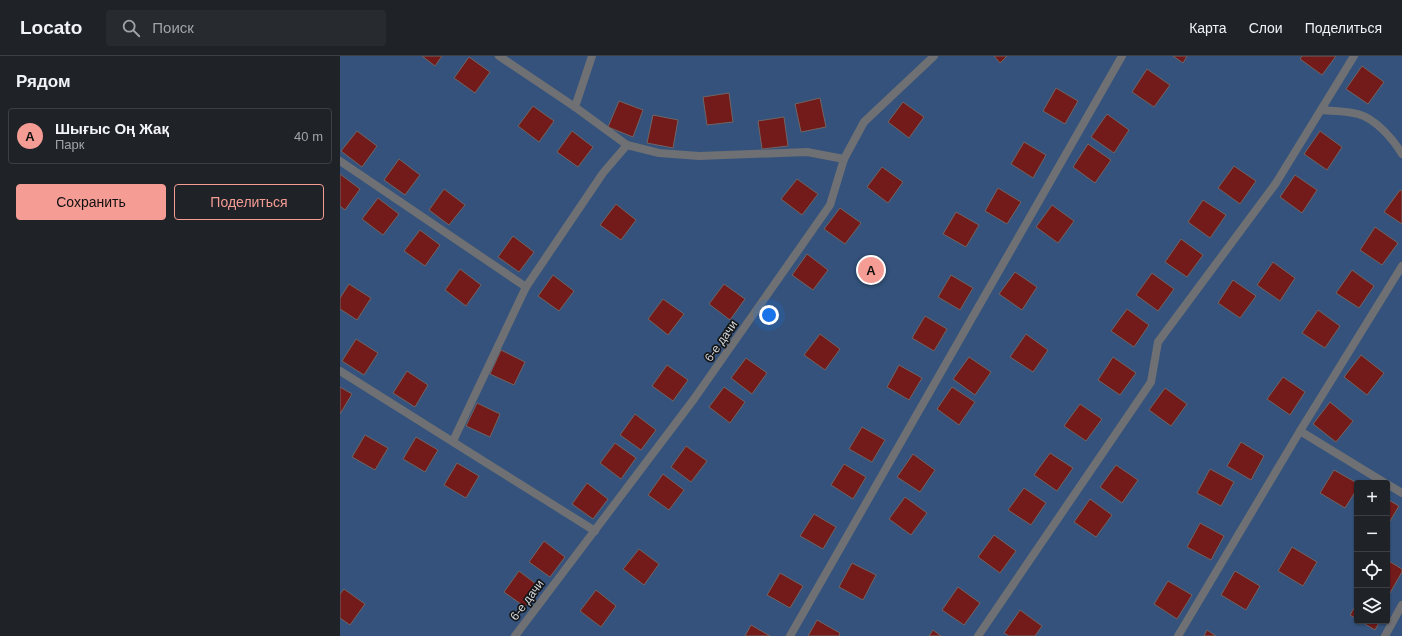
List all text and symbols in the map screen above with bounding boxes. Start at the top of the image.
search box [106,10,386,46]
text: Locato [20,17,82,38]
icon: search [120,17,142,39]
text: Поиск [152,19,194,36]
text: Карта [1189,20,1227,36]
text: Слои [1249,20,1283,36]
text: Поделиться [1305,20,1382,36]
text: Рядом [16,72,71,91]
text: Шығыс Оң Жақ [55,120,169,137]
text: A [25,129,35,144]
text: 40 m [294,129,323,144]
text: Парк [55,137,85,152]
button: Сохранить [16,184,166,220]
button: Поделиться [174,184,324,220]
pin: A [858,255,884,285]
your location [759,305,779,325]
street label: 6-е дачи [702,318,740,364]
map controls [1354,480,1390,624]
button: + [1354,480,1390,516]
button: − [1354,516,1390,552]
button: locate [1354,552,1390,588]
street label: 6-е дачи [507,577,547,623]
button: layers [1354,588,1390,624]

